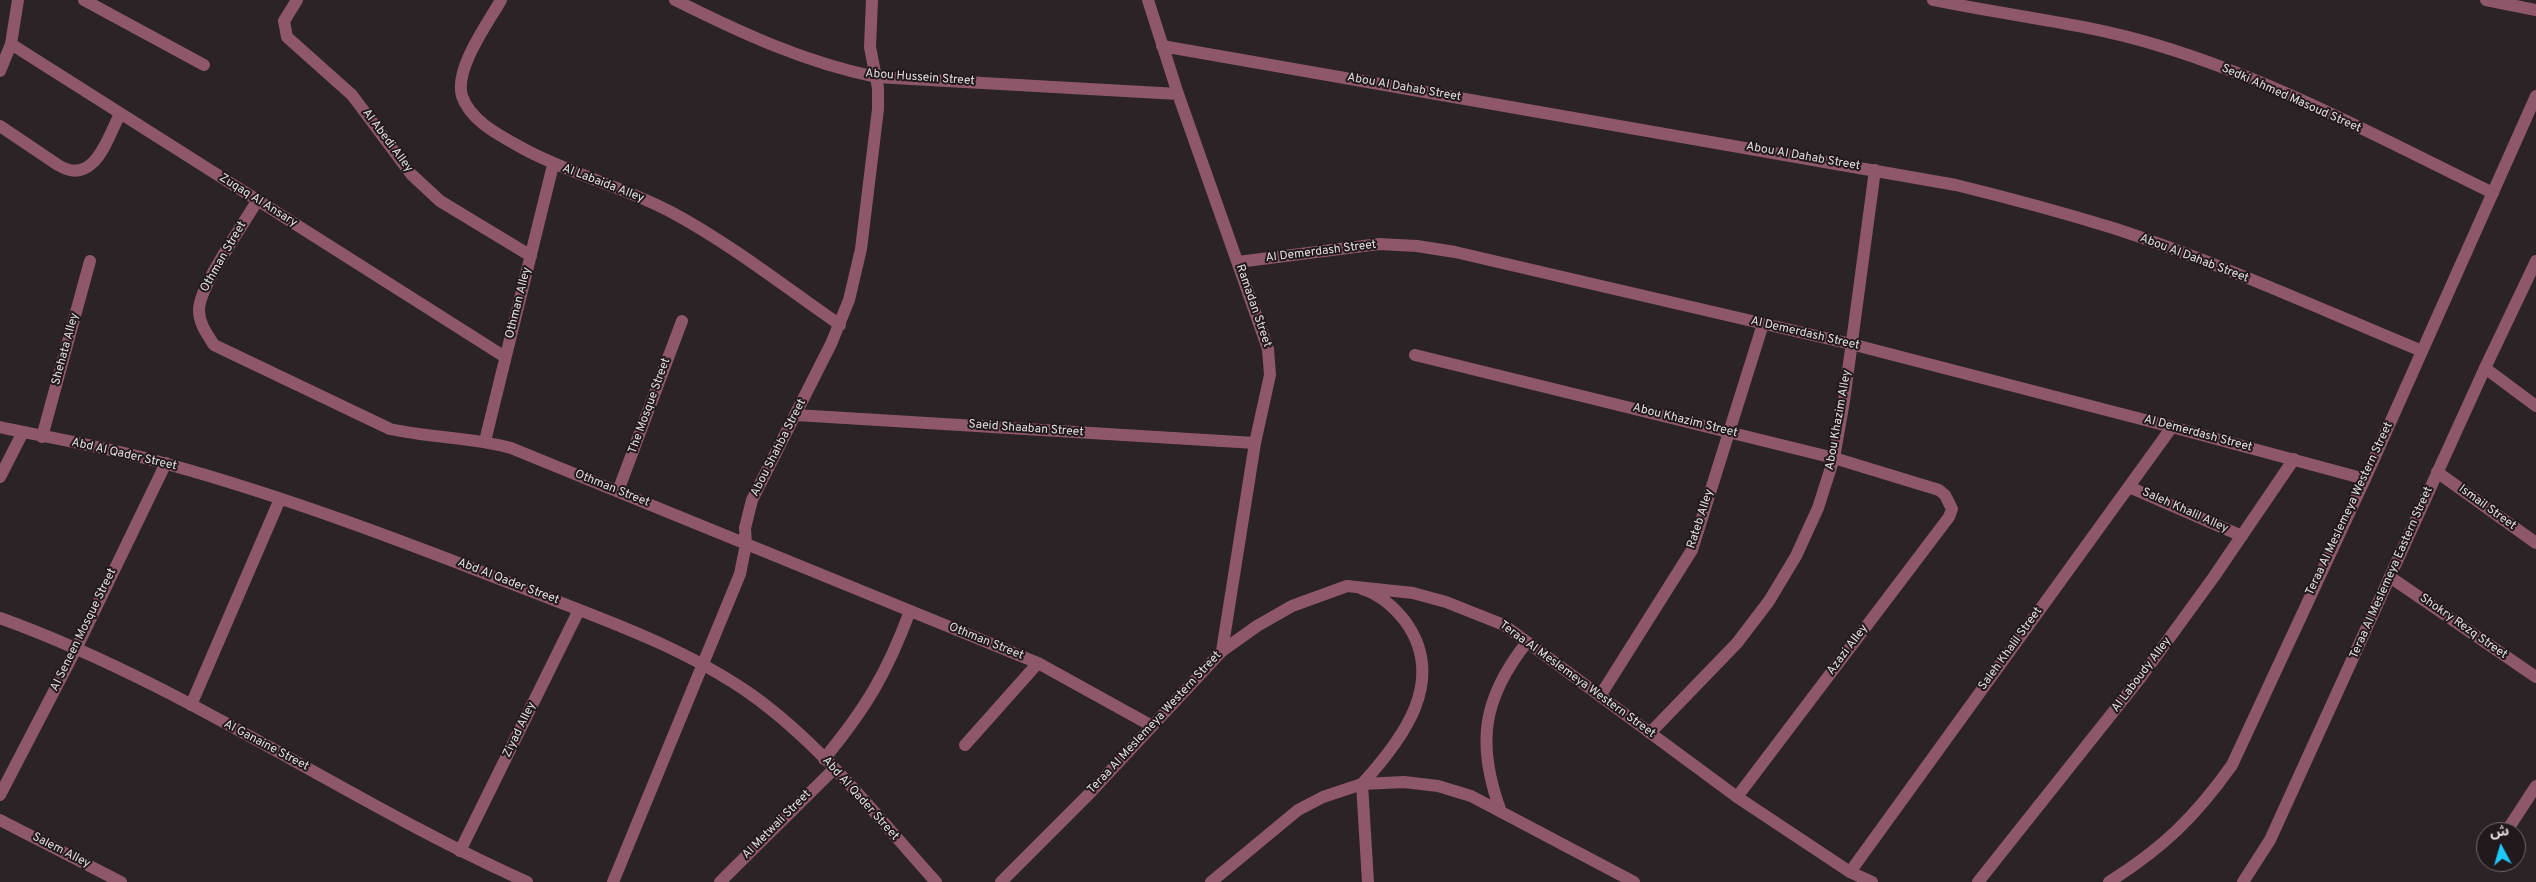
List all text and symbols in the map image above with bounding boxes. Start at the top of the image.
street label: Sedki Ahmed Masoud Street [2219,62,2363,136]
street label: Abou Hussein Street [865,67,975,89]
street label: Abou Al Dahab Street [1346,71,1462,105]
street label: Al Abedi Alley [359,107,415,175]
street label: Abou Al Dahab Street [1745,140,1861,174]
street label: Al Labaida Alley [560,162,646,206]
street label: Zuqaq Al Ansary [216,171,300,231]
street label: Othman Street [198,219,250,295]
street label: Abou Al Dahab Street [2138,232,2250,286]
street label: Al Demerdash Street [1265,238,1377,266]
street label: Ramadan Street [1232,263,1274,349]
street label: Othman Alley [503,266,535,340]
street label: Shehata Alley [49,311,83,387]
street label: Al Demerdash Street [1749,314,1861,354]
street label: The Mosque Street [626,356,674,456]
street label: Abou Khazim Alley [1823,369,1855,471]
street label: Abou Shahba Street [748,397,810,499]
street label: Abou Khazim Street [1631,401,1739,441]
street label: Al Demerdash Street [2142,413,2254,455]
street label: Saeid Shaaban Street [968,418,1084,440]
street label: Teraa Al Meslemeya Western Street [2303,420,2397,598]
street label: Abd Al Qader Street [70,436,178,474]
street label: Othman Street [573,467,651,511]
street label: Ismail Street [2456,482,2518,534]
street label: Teraa Al Meslemeya Eastern Street [2347,485,2437,661]
street label: Saleh Khalil Alley [2140,486,2230,536]
street label: Rateb Alley [1685,488,1717,550]
street label: Abd Al Qader Street [455,556,561,608]
street label: Al Seneen Mosque Street [48,566,120,694]
street label: Shokry Rezq Street [2416,591,2510,663]
street label: Saleh Khalil Street [1976,605,2046,693]
street label: Teraa Al Meslemeya Western Street [1496,618,1658,742]
street label: Othman Street [947,620,1025,664]
street label: Azazi Alley [1824,622,1872,678]
street label: Al Laboudy Alley [2109,635,2175,715]
street label: Teraa Al Meslemeya Western Street [1085,649,1225,797]
street label: Ziyad Alley [500,700,540,760]
street label: Al Ganaine Street [221,718,311,774]
street label: Abd Al Qader Street [819,754,901,844]
street label: Al Metwali Street [740,788,814,862]
north arrow [2476,822,2526,872]
text: ش [2489,823,2510,842]
street label: Salem Alley [30,830,92,872]

